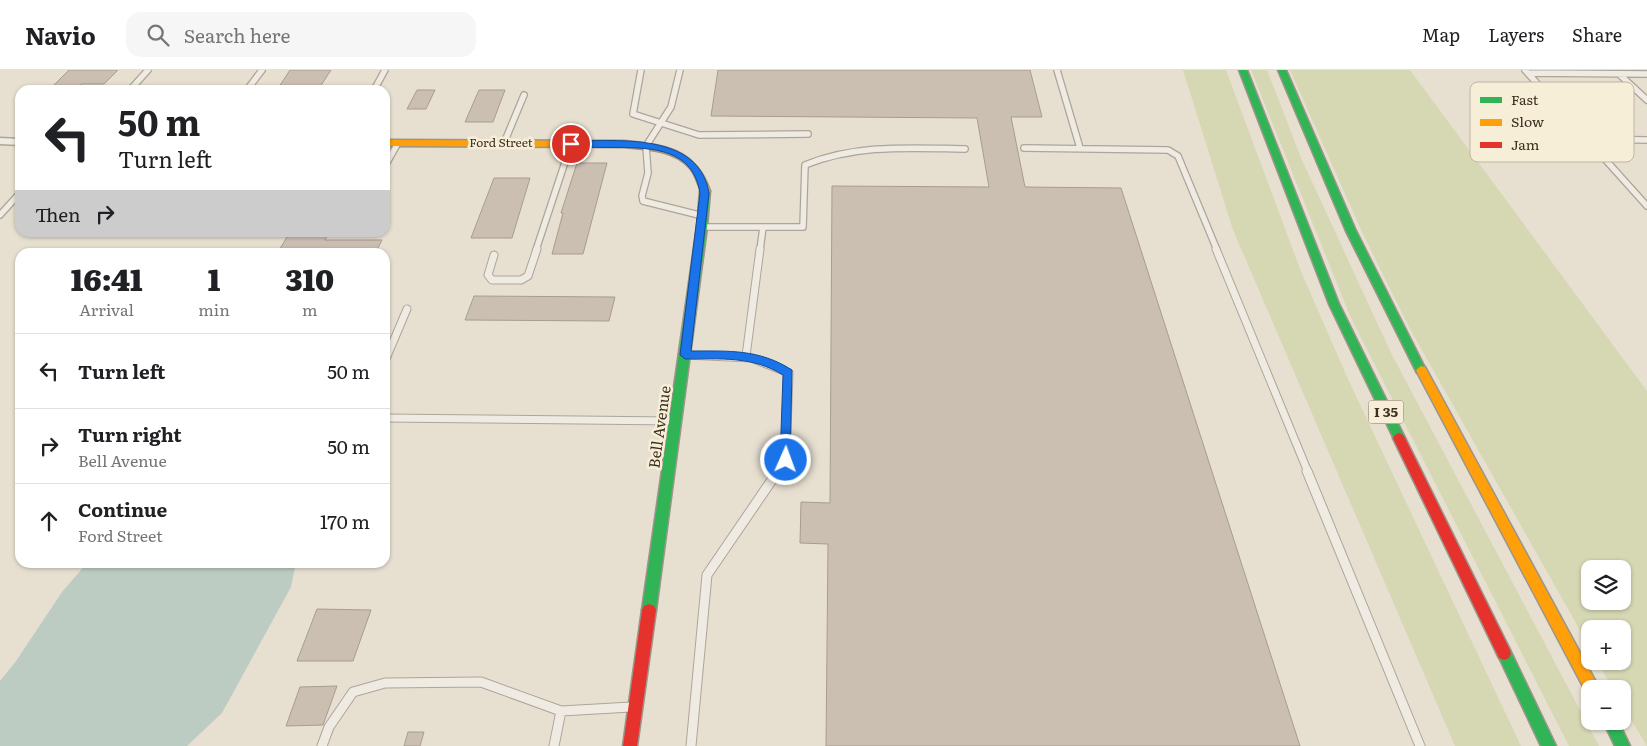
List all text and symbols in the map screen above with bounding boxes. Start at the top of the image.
search box [126,12,476,57]
text: Navio [25,17,96,52]
icon: search [144,21,172,49]
text: Search here [184,21,290,49]
text: Map [1422,21,1460,48]
text: Layers [1488,21,1544,48]
text: Share [1572,21,1622,48]
legend [1470,82,1634,162]
text: Fast [1511,89,1539,109]
text: 50 m [118,95,201,147]
icon: left [35,105,100,170]
text: Slow [1511,111,1544,131]
pin [550,123,592,165]
icon: arrive [557,130,585,158]
street label: Ford Street [469,133,533,151]
text: Jam [1511,134,1540,154]
text: Turn left [118,142,212,175]
text: Then [35,200,81,228]
icon: right [91,200,119,228]
text: 16:41 [71,256,143,300]
text: 1 [208,256,220,300]
text: 310 [286,256,334,300]
text: Arrival [79,297,134,321]
text: min [198,297,230,321]
text: m [302,297,318,321]
icon: left [35,357,63,385]
text: Turn left [78,357,165,385]
text: 50 m [327,357,370,385]
street label: Bell Avenue [641,384,676,470]
road number: I 35 [1368,401,1404,424]
text: Turn right [78,420,182,448]
icon: right [35,432,63,460]
text: 50 m [327,432,370,460]
position arrow [759,433,811,485]
text: Bell Avenue [78,448,167,472]
text: Continue [78,495,167,523]
icon: ahead [35,507,63,535]
text: 170 m [320,507,370,535]
text: Ford Street [78,523,163,547]
map controls [1581,560,1631,730]
button: layers [1581,560,1631,610]
button: + [1581,620,1631,670]
button: − [1581,680,1631,730]

